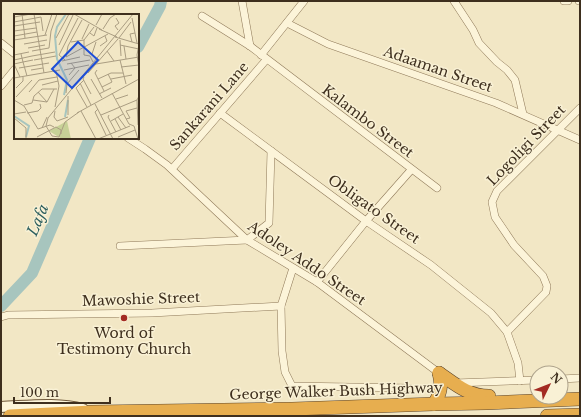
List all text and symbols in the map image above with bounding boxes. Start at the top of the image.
inset map [14,14,139,139]
street label: Adaaman Street [380,42,496,96]
street label: Sankarani Lane [166,58,252,154]
street label: Kalambo Street [318,81,418,162]
street label: Logoligi Street [483,100,570,189]
street label: Obligato Street [324,171,424,248]
water label: Lafa [22,201,53,239]
street label: Adoley Addo Street [244,216,370,310]
street label: Mawoshie Street [81,288,201,310]
marker: Word of Testimony Church [119,313,129,323]
place label: Word of Testimony Church [57,324,191,358]
north arrow [529,365,569,405]
text: N [548,370,565,387]
street label: George Walker Bush Highway [229,378,443,404]
scale bar [14,379,110,405]
text: 100 m [20,385,59,400]

